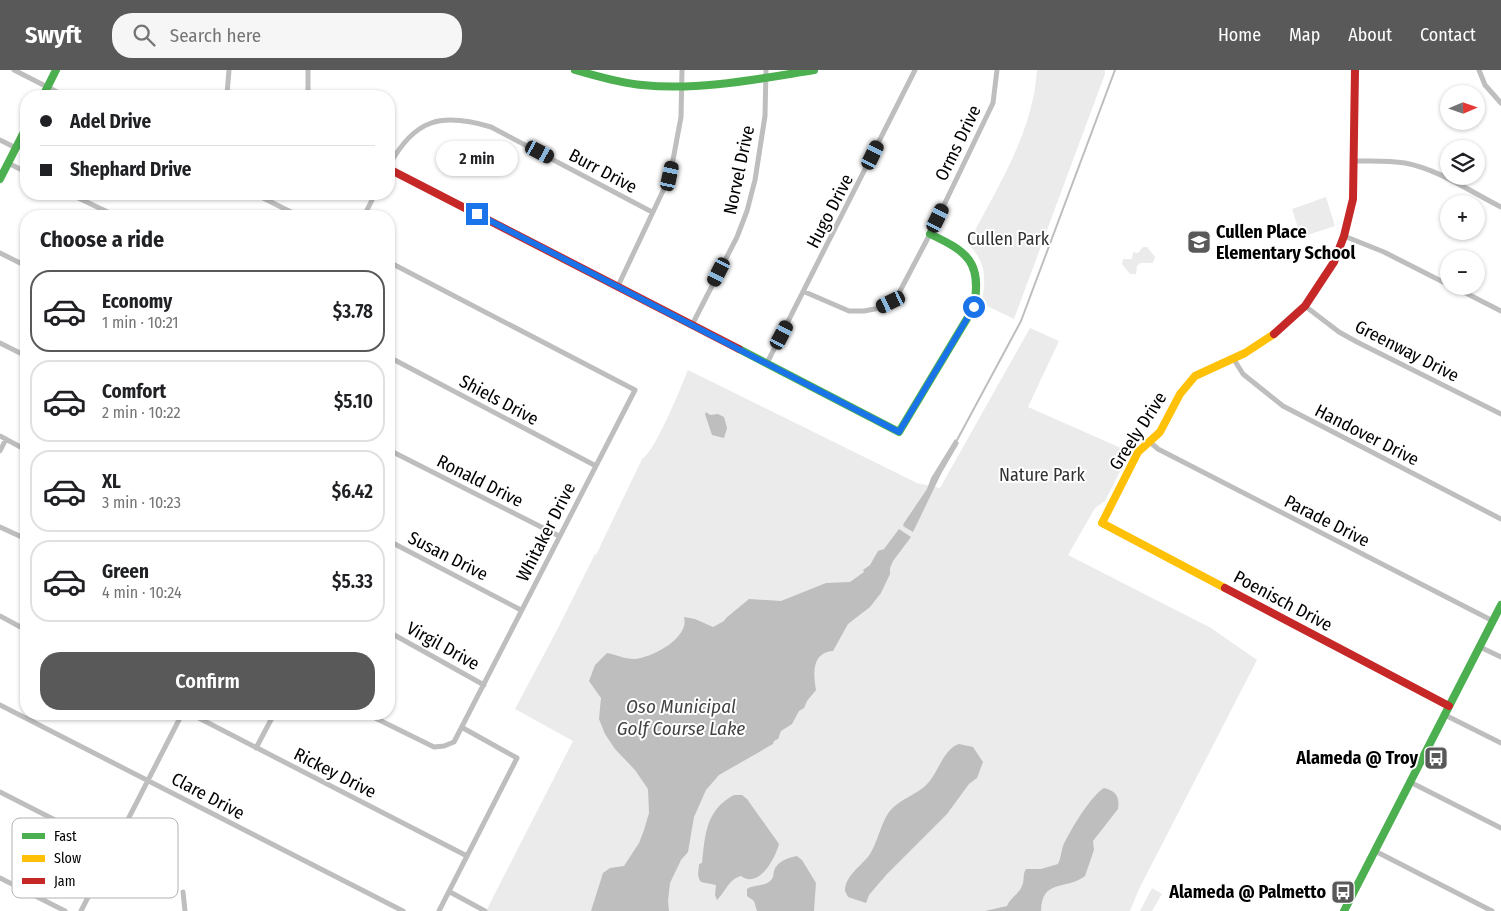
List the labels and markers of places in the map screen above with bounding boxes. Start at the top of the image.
place label: Cullen Place Elementary School [1216,221,1355,264]
school or university icon: Cullen Place Elementary School [1186,229,1212,255]
bus stop icon: Alameda @ Troy [1423,745,1449,771]
place label: Alameda @ Troy [1295,747,1418,769]
bus stop icon: Alameda @ Palmetto [1330,879,1356,905]
place label: Alameda @ Palmetto [1168,881,1326,903]

